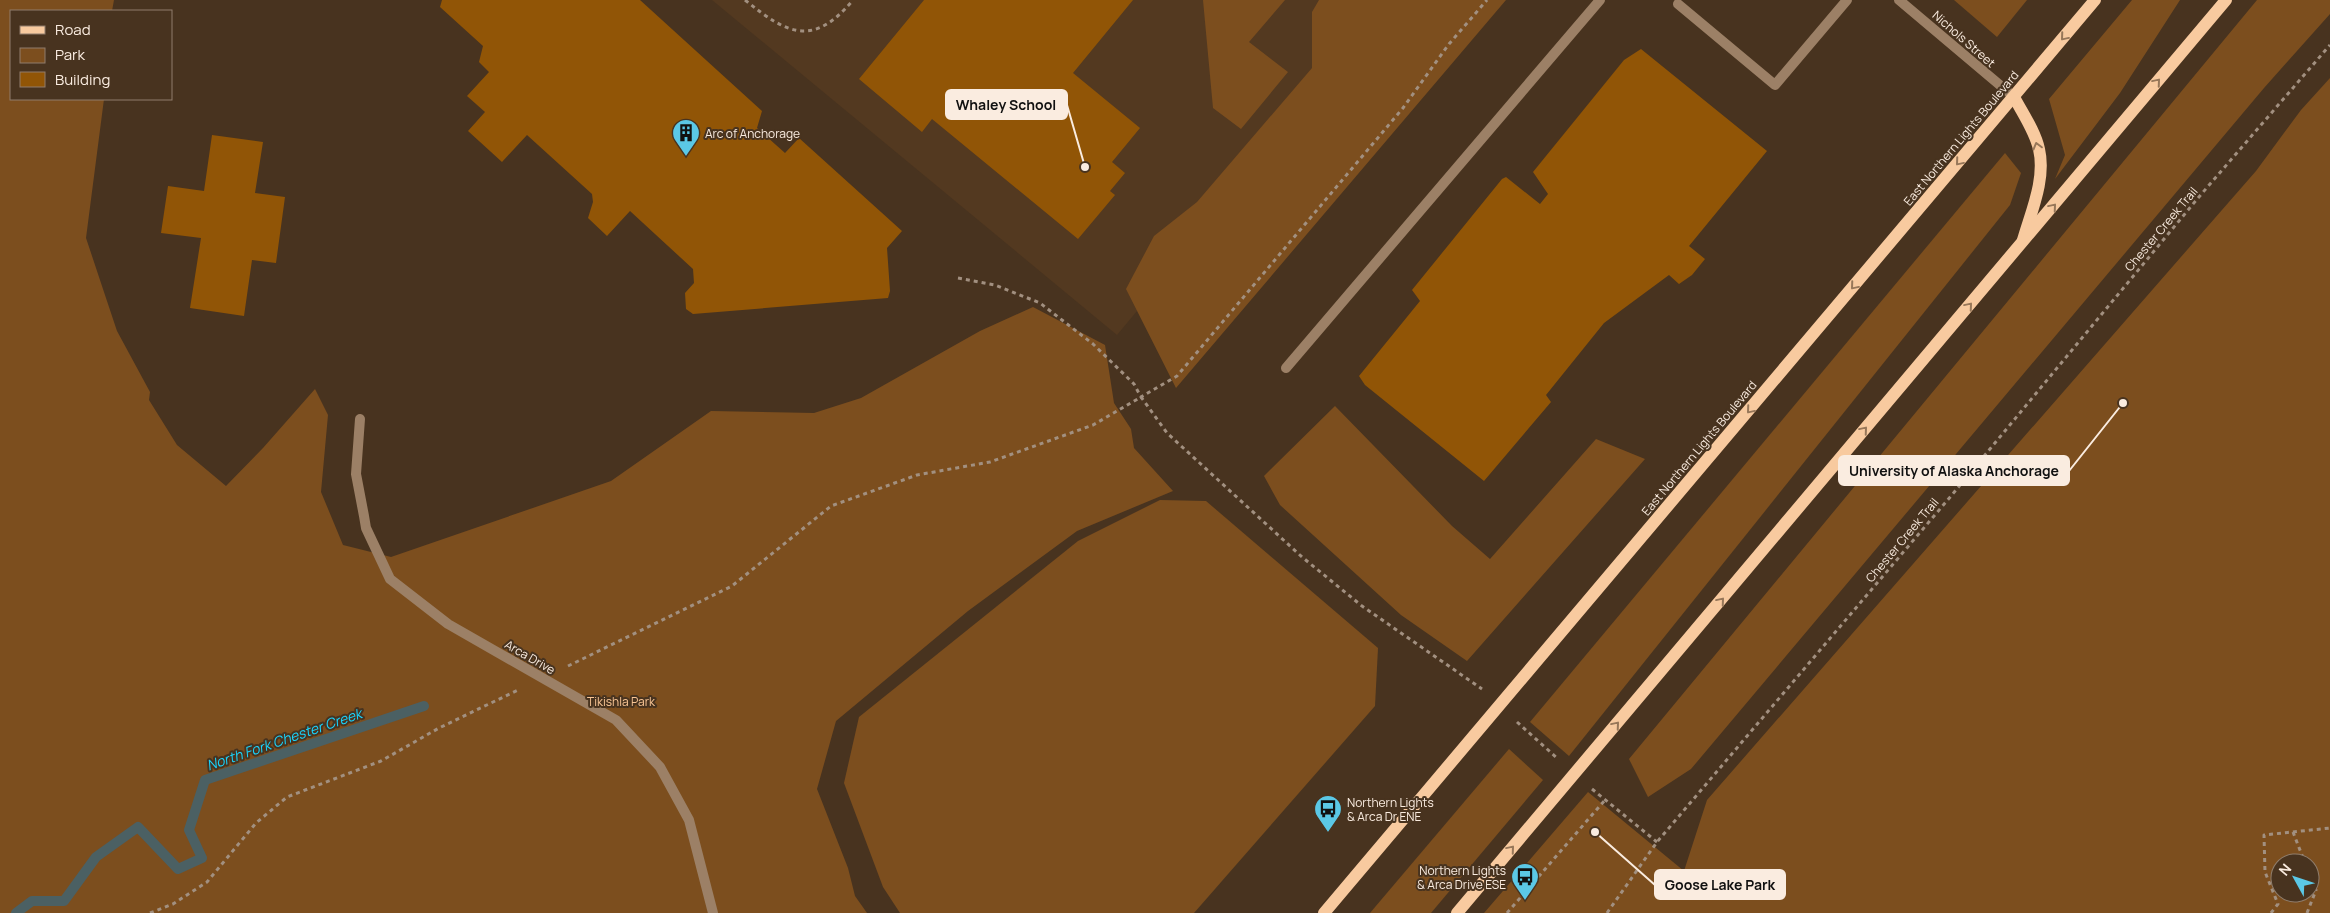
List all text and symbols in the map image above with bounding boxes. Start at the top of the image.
street label: Nichols Street [1929,7,1999,71]
legend [10,10,172,100]
text: Road [55,19,91,40]
one-way arrow [2061,32,2070,41]
text: Park [55,44,85,65]
street label: East Northern Lights Boulevard [1900,67,2022,209]
text: Building [55,69,110,90]
one-way arrow [2152,79,2161,88]
callout: Whaley School [946,90,1067,119]
text: Whaley School [956,95,1056,114]
building icon: Arc of Anchorage [671,118,701,157]
place label: Arc of Anchorage [705,125,800,142]
one-way arrow [2032,142,2043,150]
one-way arrow [1956,156,1965,165]
street label: Chester Creek Trail [2121,183,2201,275]
one-way arrow [2047,204,2056,213]
one-way arrow [1851,280,1860,289]
one-way arrow [1964,303,1973,312]
street label: East Northern Lights Boulevard [1638,377,1760,519]
one-way arrow [1746,404,1755,413]
one-way arrow [1859,427,1868,436]
callout: University of Alaska Anchorage [1839,456,2069,485]
text: University of Alaska Anchorage [1849,461,2059,480]
street label: Chester Creek Trail [1862,494,1942,586]
one-way arrow [1715,597,1724,606]
street label: Arca Drive [502,636,558,678]
park label: Tikishla Park [587,693,656,710]
water label: North Fork Chester Creek [204,703,366,775]
one-way arrow [1611,722,1619,731]
bus stop icon: Northern Lights & Arca Dr ENE [1313,794,1343,833]
place label: Northern Lights & Arca Dr ENE [1347,794,1434,825]
one-way arrow [1506,846,1515,855]
north arrow [2270,853,2320,903]
text: N [2274,859,2295,879]
place label: Northern Lights & Arca Drive ESE [1417,862,1506,893]
bus stop icon: Northern Lights & Arca Drive ESE [1510,862,1540,901]
callout: Goose Lake Park [1655,870,1785,899]
text: Goose Lake Park [1665,875,1776,894]

